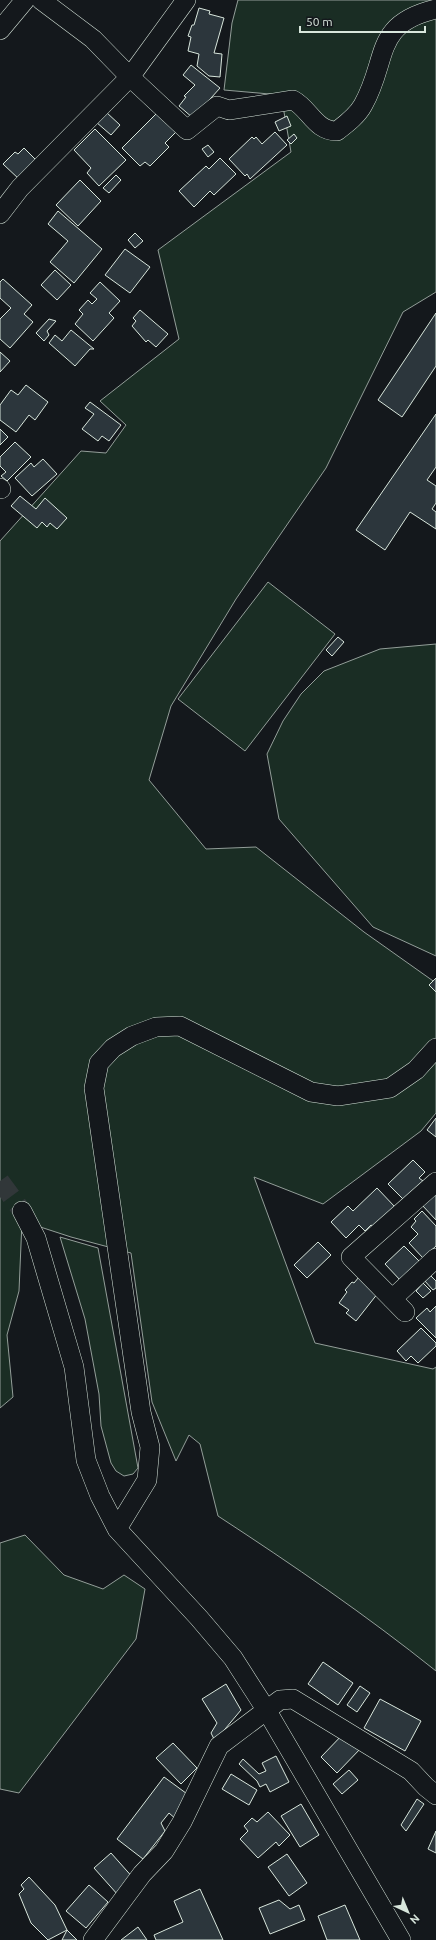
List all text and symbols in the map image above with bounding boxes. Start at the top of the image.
scale bar [300,8,425,34]
text: 50 m [306,15,333,28]
north arrow [388,1892,428,1932]
text: N [408,1912,422,1926]

